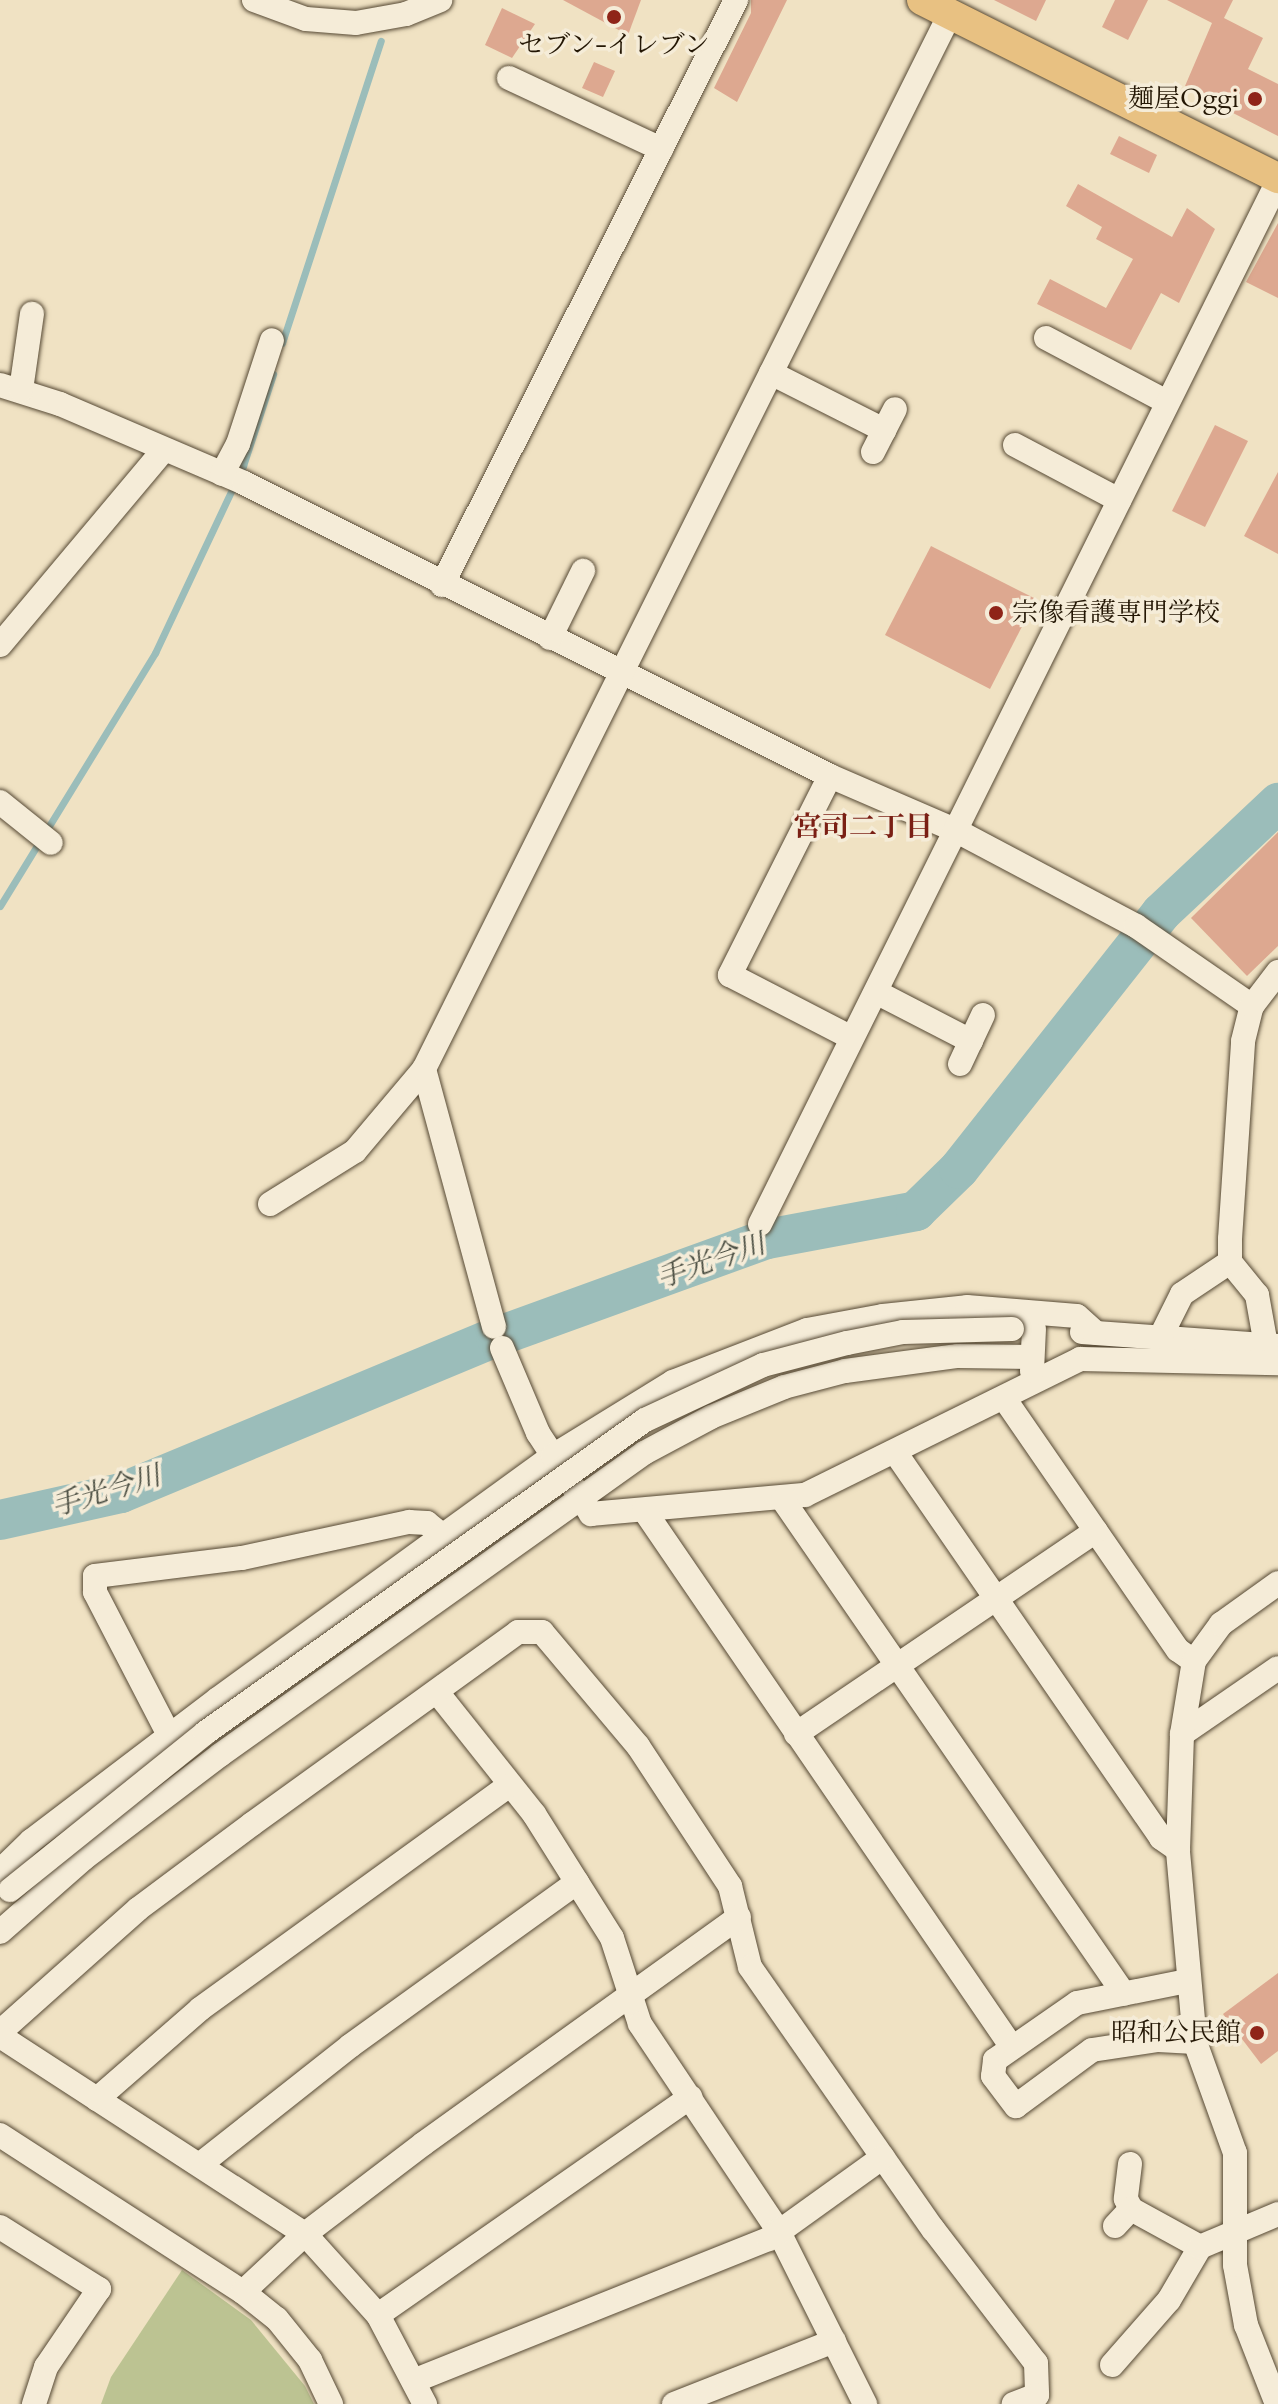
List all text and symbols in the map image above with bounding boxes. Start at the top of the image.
marker: セブン-イレブン [605,8,623,26]
place label: セブン-イレブン [517,29,711,61]
place label: 麺屋Oggi [1128,83,1239,115]
marker: 麺屋Oggi [1246,90,1264,108]
place label: 宗像看護専門学校 [1012,597,1220,629]
marker: 宗像看護専門学校 [987,604,1005,622]
district label: 宮司二丁目 [793,810,933,844]
water label: 手光今川 [653,1227,769,1295]
water label: 手光今川 [48,1459,164,1523]
place label: 昭和公民館 [1111,2017,1241,2049]
marker: 昭和公民館 [1248,2024,1266,2042]

